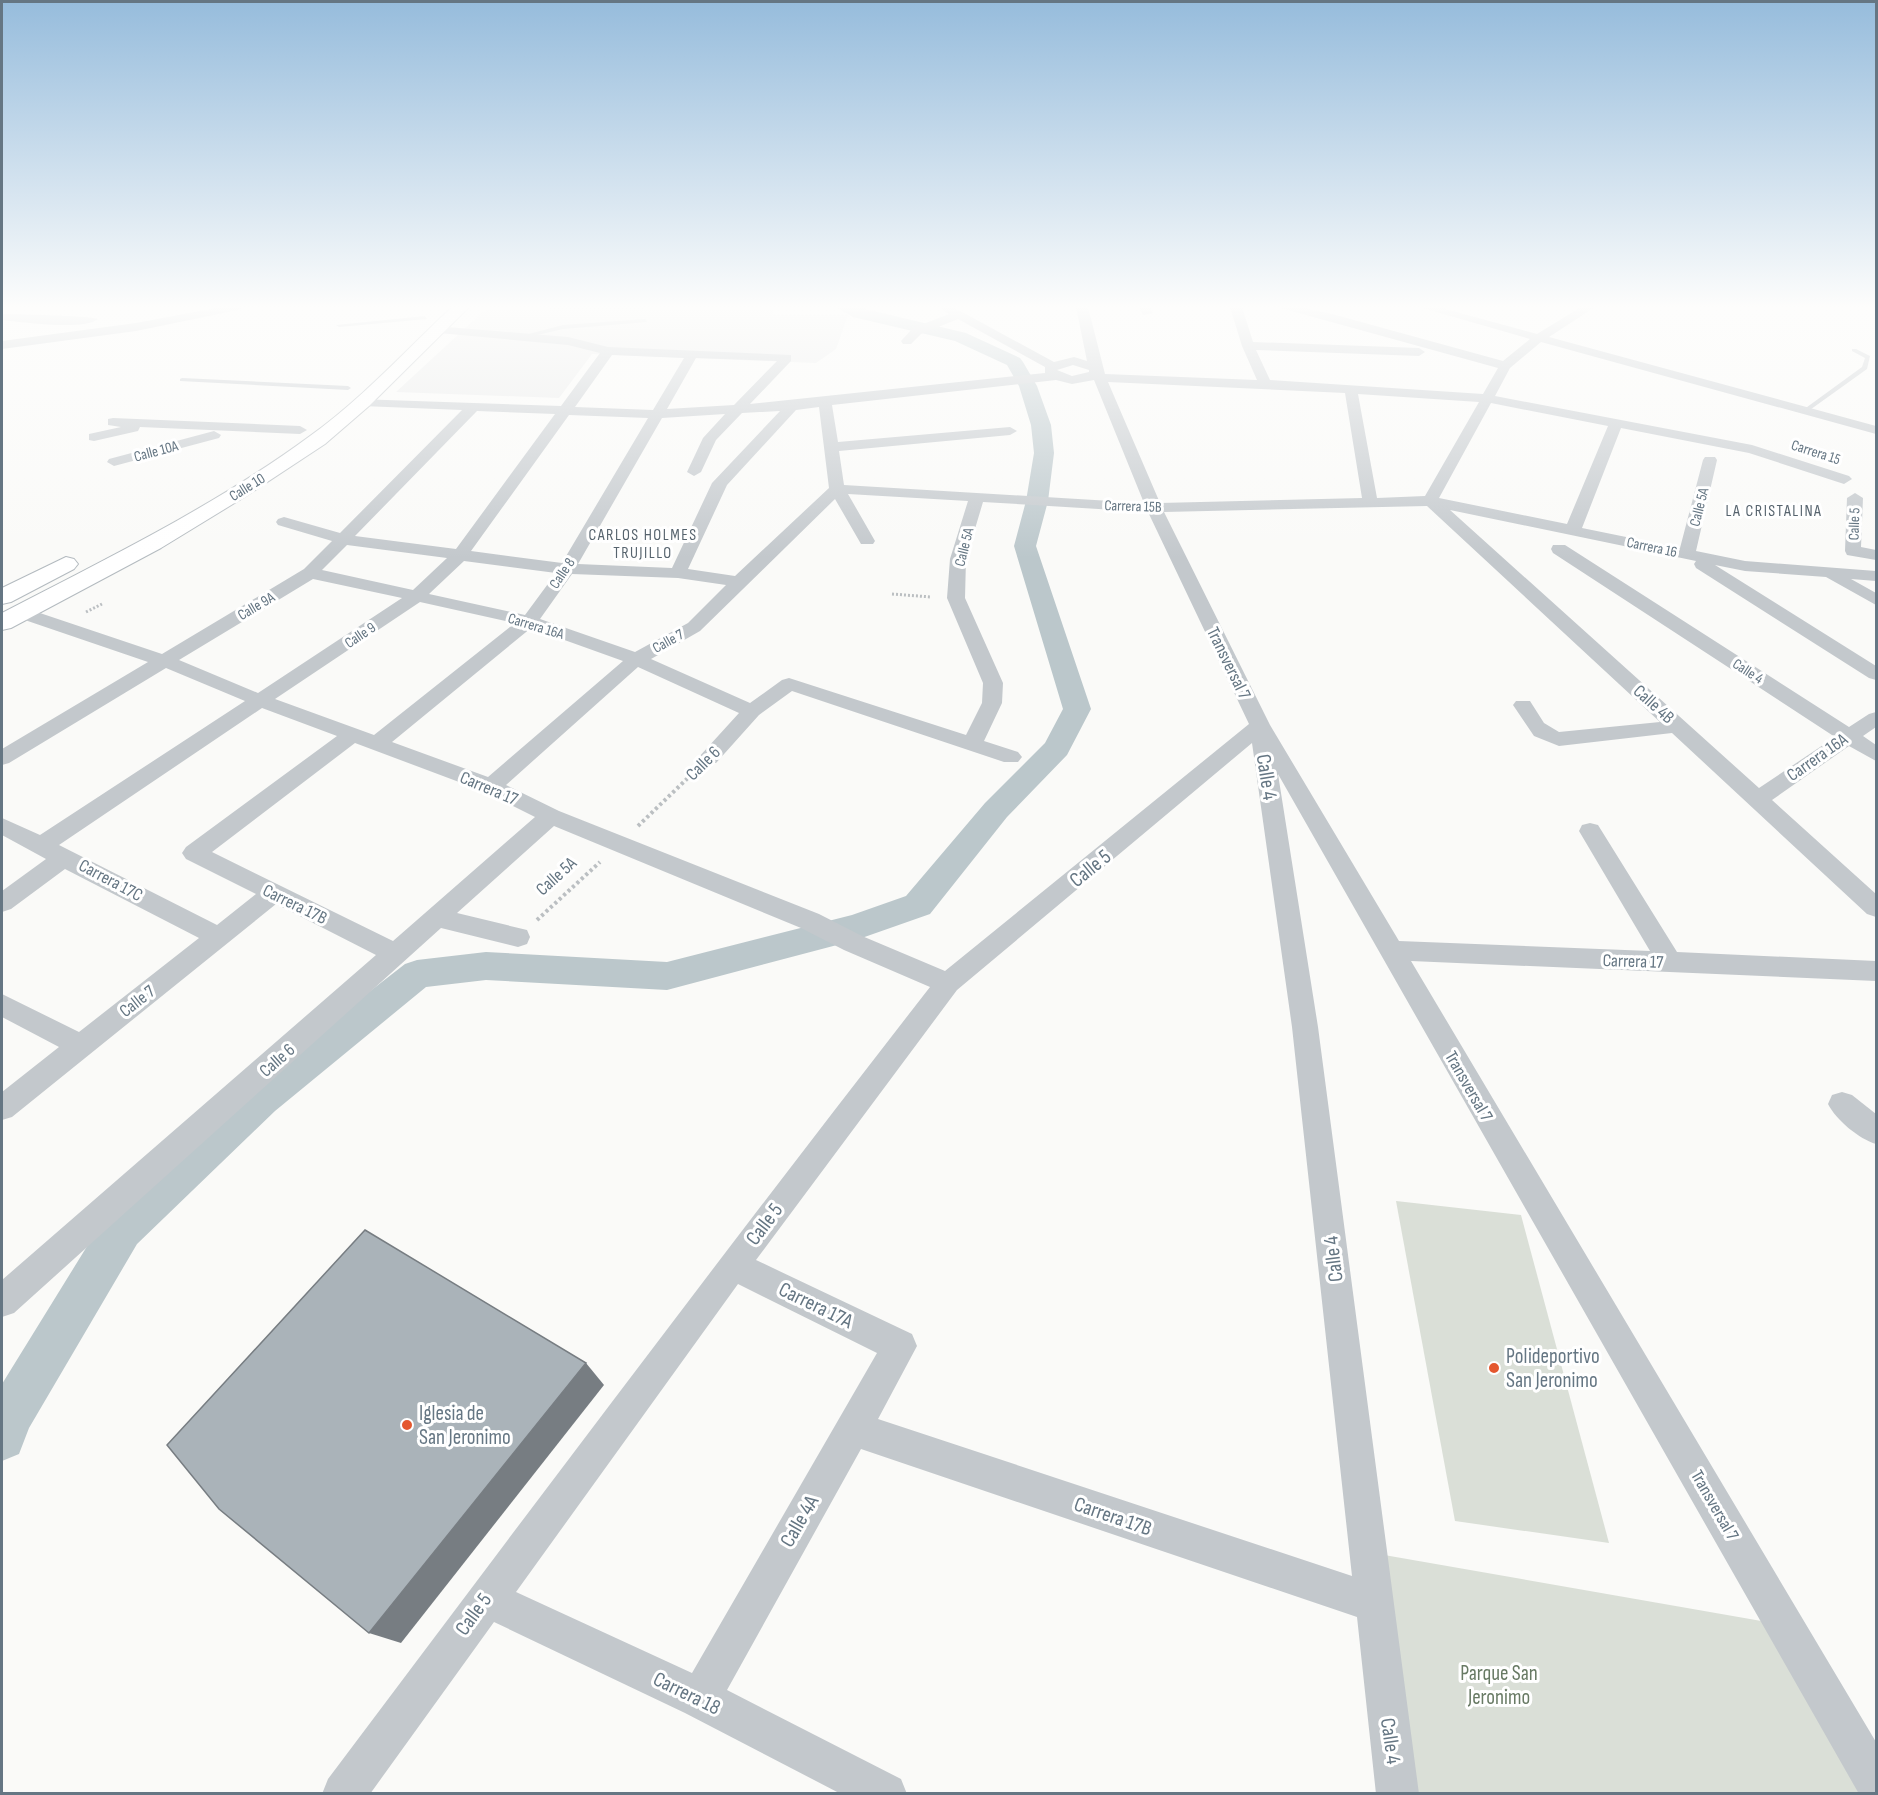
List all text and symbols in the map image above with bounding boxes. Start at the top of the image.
street label: Calle 10A [132,436,181,466]
street label: Carrera 15 [1789,436,1843,469]
street label: Calle 10 [226,469,269,506]
street label: Calle 5A [1686,485,1714,528]
street label: Carrera 15B [1104,496,1162,517]
district label: LA CRISTALINA [1726,502,1822,521]
street label: Calle 5 [1844,507,1865,541]
street label: Calle 5A [951,525,979,568]
district label: CARLOS HOLMES TRUJILLO [588,526,698,563]
street label: Carrera 16 [1625,533,1679,562]
street label: Calle 8 [545,554,580,592]
street label: Calle 9A [234,588,279,625]
street label: Carrera 16A [506,609,567,644]
street label: Calle 9 [341,618,379,653]
street label: Transversal 7 [1202,624,1255,703]
street label: Calle 7 [649,625,687,658]
street label: Calle 4 [1729,654,1767,688]
street label: Calle 4B [1629,681,1678,728]
street label: Carrera 16A [1783,729,1852,786]
street label: Calle 6 [682,742,725,785]
street label: Calle 4 [1251,752,1283,802]
street label: Carrera 17 [457,767,522,810]
street label: Calle 5 [1065,844,1116,893]
street label: Calle 5A [532,853,581,900]
street label: Carrera 17C [75,855,146,906]
street label: Carrera 17B [259,880,330,929]
street label: Carrera 17 [1602,950,1665,973]
street label: Calle 7 [115,981,160,1022]
street label: Calle 6 [255,1039,299,1081]
street label: Transversal 7 [1440,1047,1497,1126]
street label: Calle 5 [741,1198,788,1250]
street label: Calle 4 [1318,1234,1349,1283]
street label: Carrera 17A [775,1277,858,1335]
place label: Polideportivo San Jeronimo [1506,1344,1600,1393]
marker: Polideportivo San Jeronimo [1487,1361,1501,1375]
place label: Iglesia de San Jeronimo [419,1401,511,1450]
marker: Iglesia de San Jeronimo [400,1418,414,1432]
street label: Transversal 7 [1686,1466,1743,1545]
street label: Calle 4A [775,1490,825,1551]
street label: Carrera 17B [1071,1492,1155,1541]
street label: Calle 5 [450,1588,497,1640]
park label: Parque San Jeronimo [1460,1661,1538,1710]
street label: Carrera 18 [649,1666,725,1720]
street label: Calle 4 [1375,1716,1406,1766]

